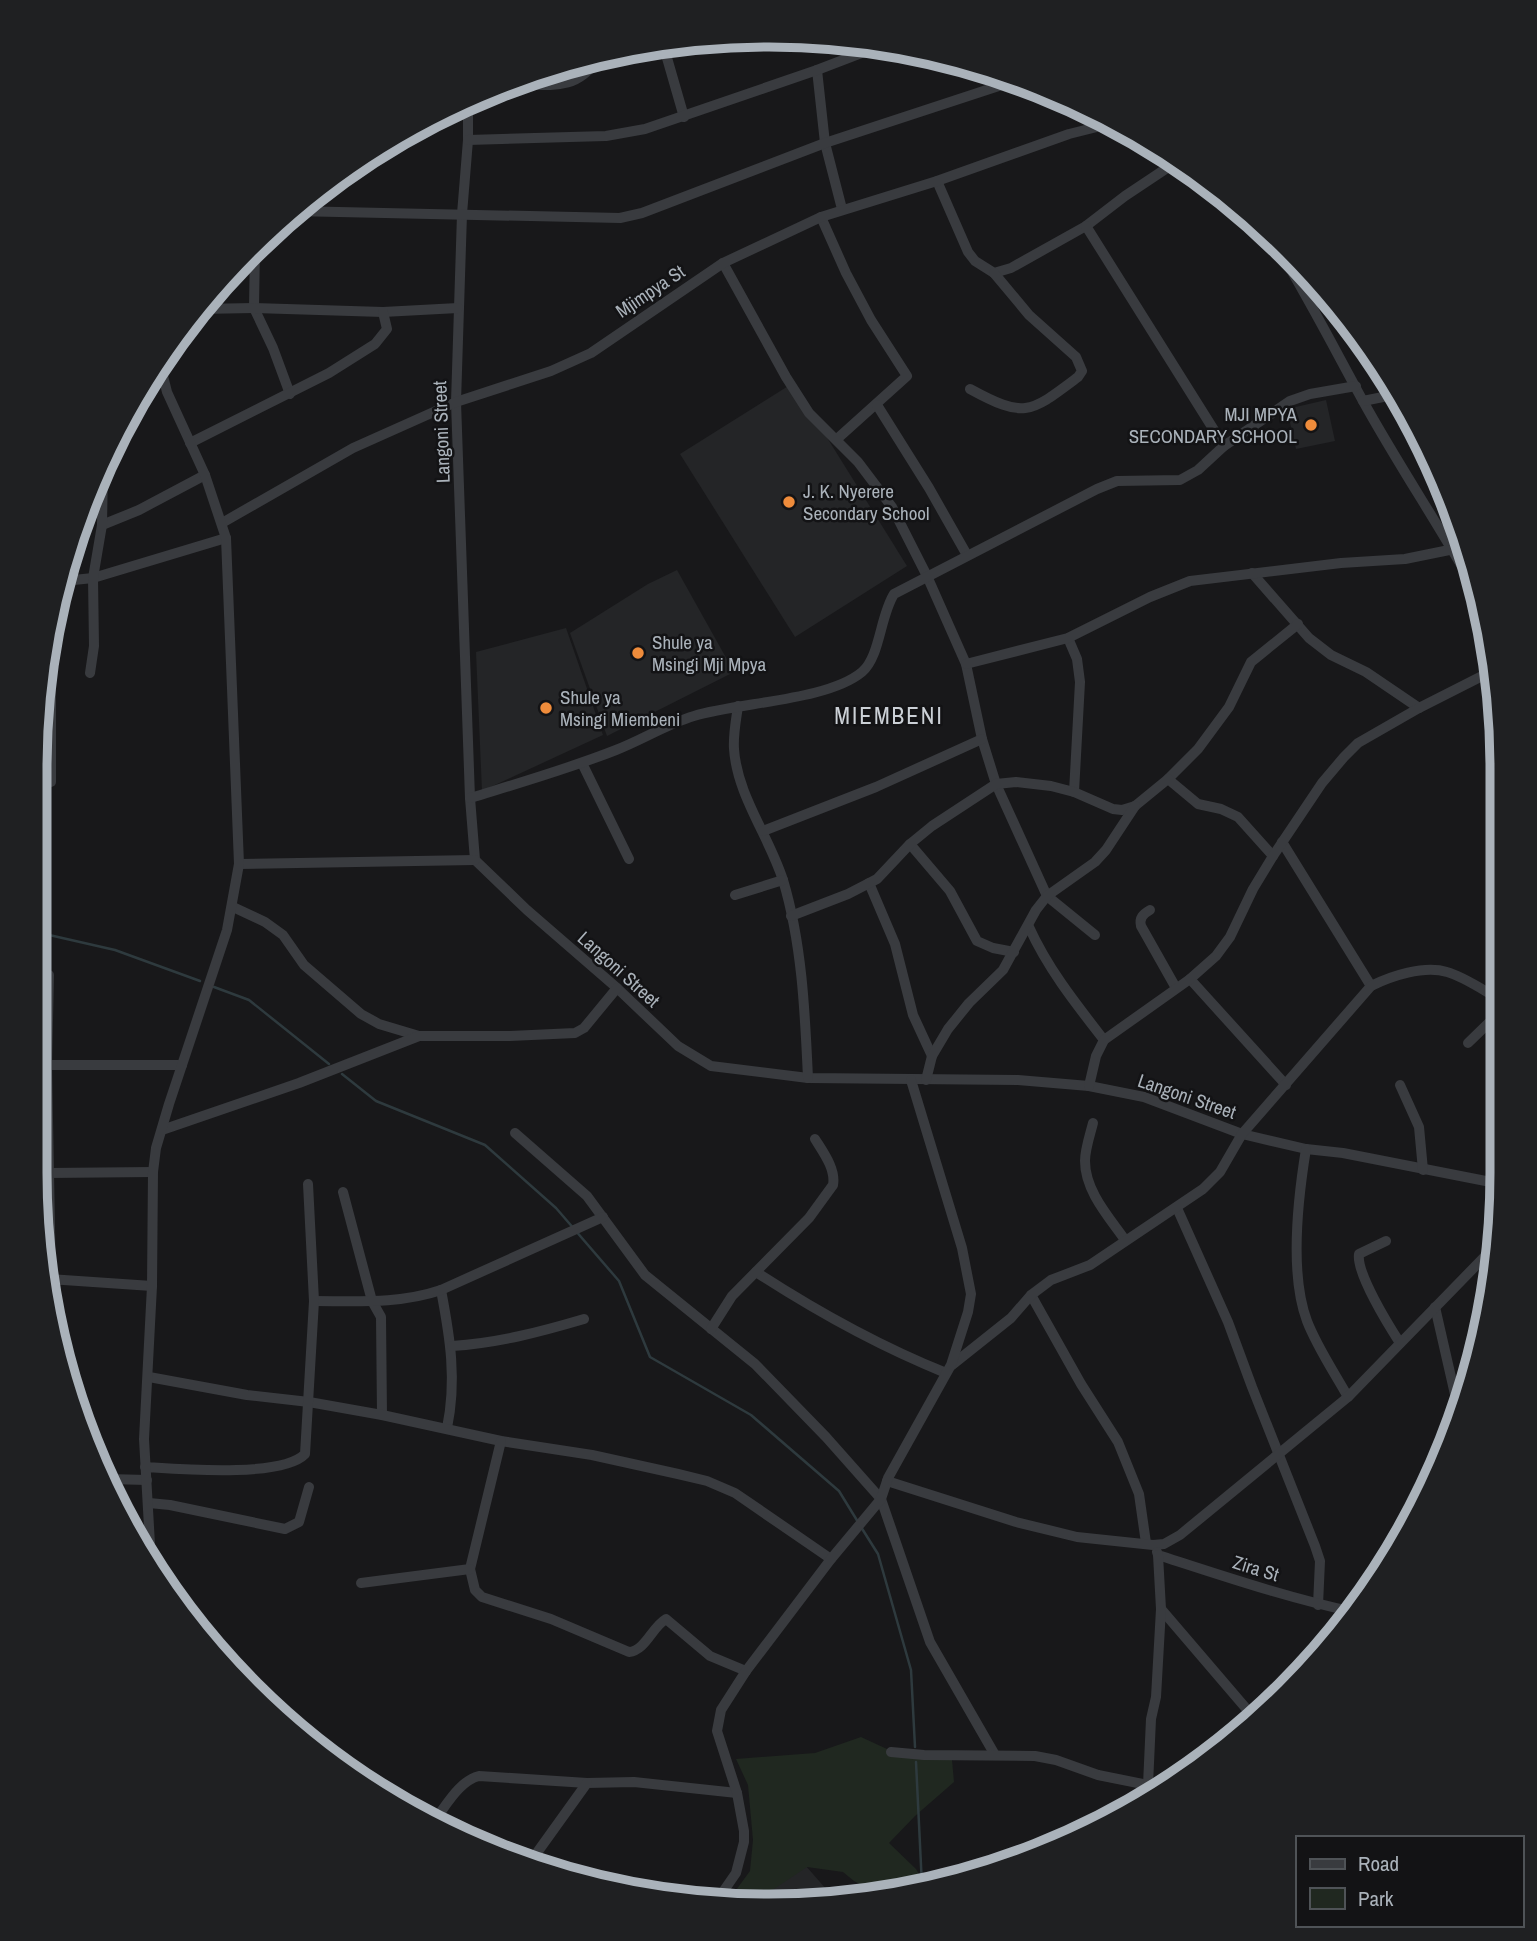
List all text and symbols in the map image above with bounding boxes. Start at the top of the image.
street label: Mjimpya St [610,258,690,324]
street label: Langoni Street [426,380,456,484]
place label: MJI MPYA SECONDARY SCHOOL [1129,401,1298,449]
marker: MJI MPYA SECONDARY SCHOOL [1303,417,1319,433]
place label: J. K. Nyerere Secondary School [803,478,929,526]
marker: J. K. Nyerere Secondary School [781,494,797,510]
place label: Shule ya Msingi Mji Mpya [652,629,767,677]
marker: Shule ya Msingi Mji Mpya [630,645,646,661]
place label: Shule ya Msingi Miembeni [560,684,680,732]
marker: Shule ya Msingi Miembeni [538,700,554,716]
district label: MIEMBENI [834,700,944,731]
street label: Langoni Street [572,925,666,1013]
street label: Langoni Street [1134,1067,1240,1125]
street label: Zira St [1230,1549,1283,1587]
legend [1296,1836,1523,1927]
text: Road [1358,1849,1399,1878]
text: Park [1358,1884,1394,1913]

